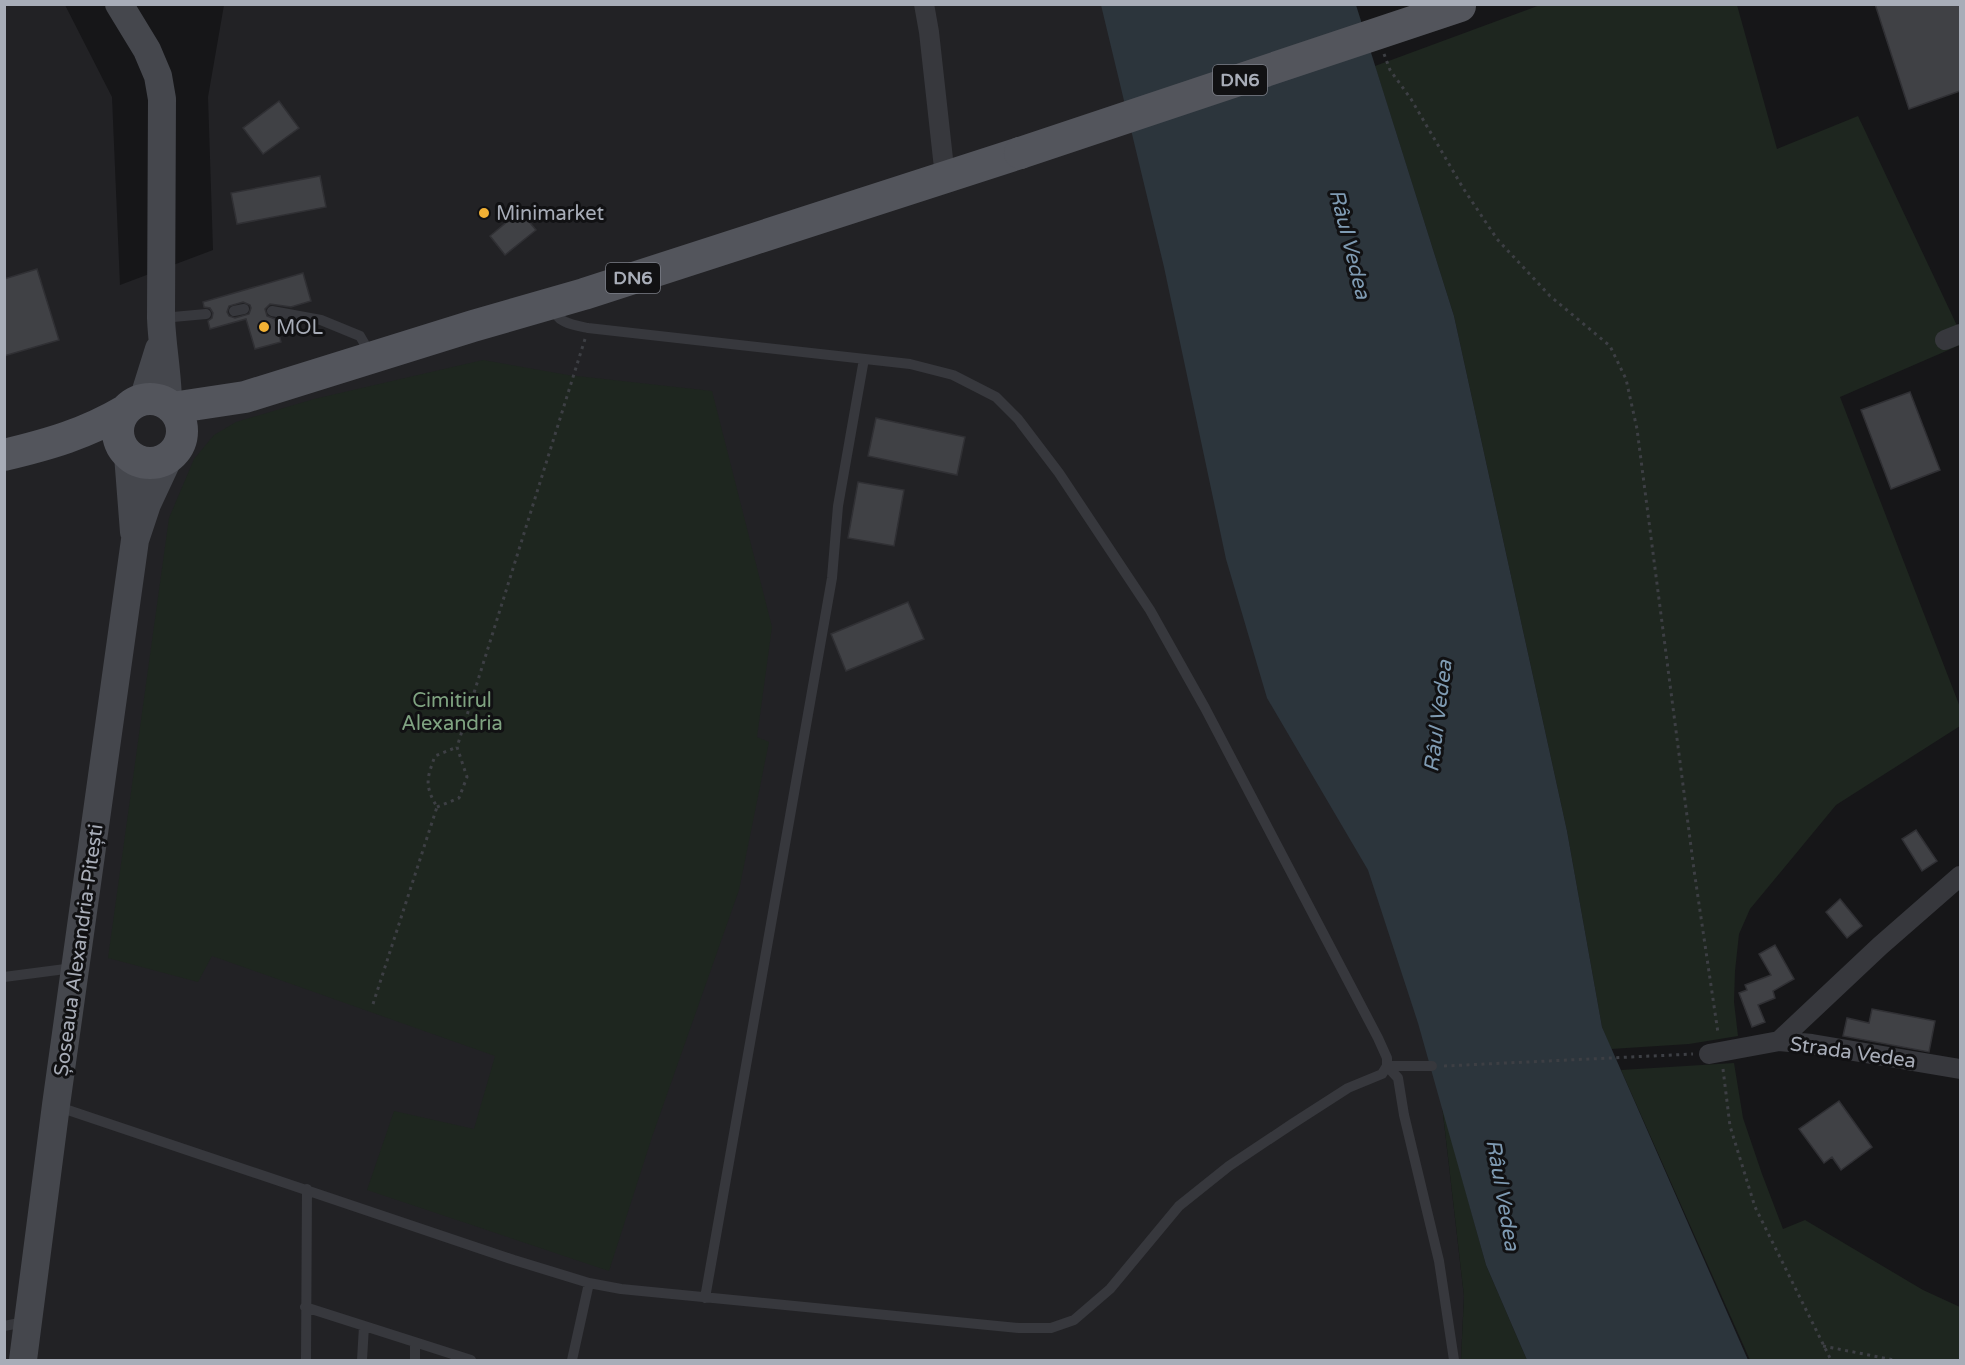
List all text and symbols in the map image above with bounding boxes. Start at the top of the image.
road number: DN6 [1213,65,1267,95]
water label: Râul Vedea [1324,187,1376,303]
place label: Minimarket [496,202,605,226]
marker: Minimarket [477,206,491,220]
road number: DN6 [606,263,660,293]
place label: MOL [276,316,324,340]
marker: MOL [257,320,271,334]
water label: Râul Vedea [1419,658,1458,773]
park label: Cimitirul Alexandria [401,689,503,736]
street label: Șoseaua Alexandria-Pitești [49,823,109,1078]
street label: Strada Vedea [1788,1032,1917,1074]
water label: Râul Vedea [1480,1138,1525,1254]

